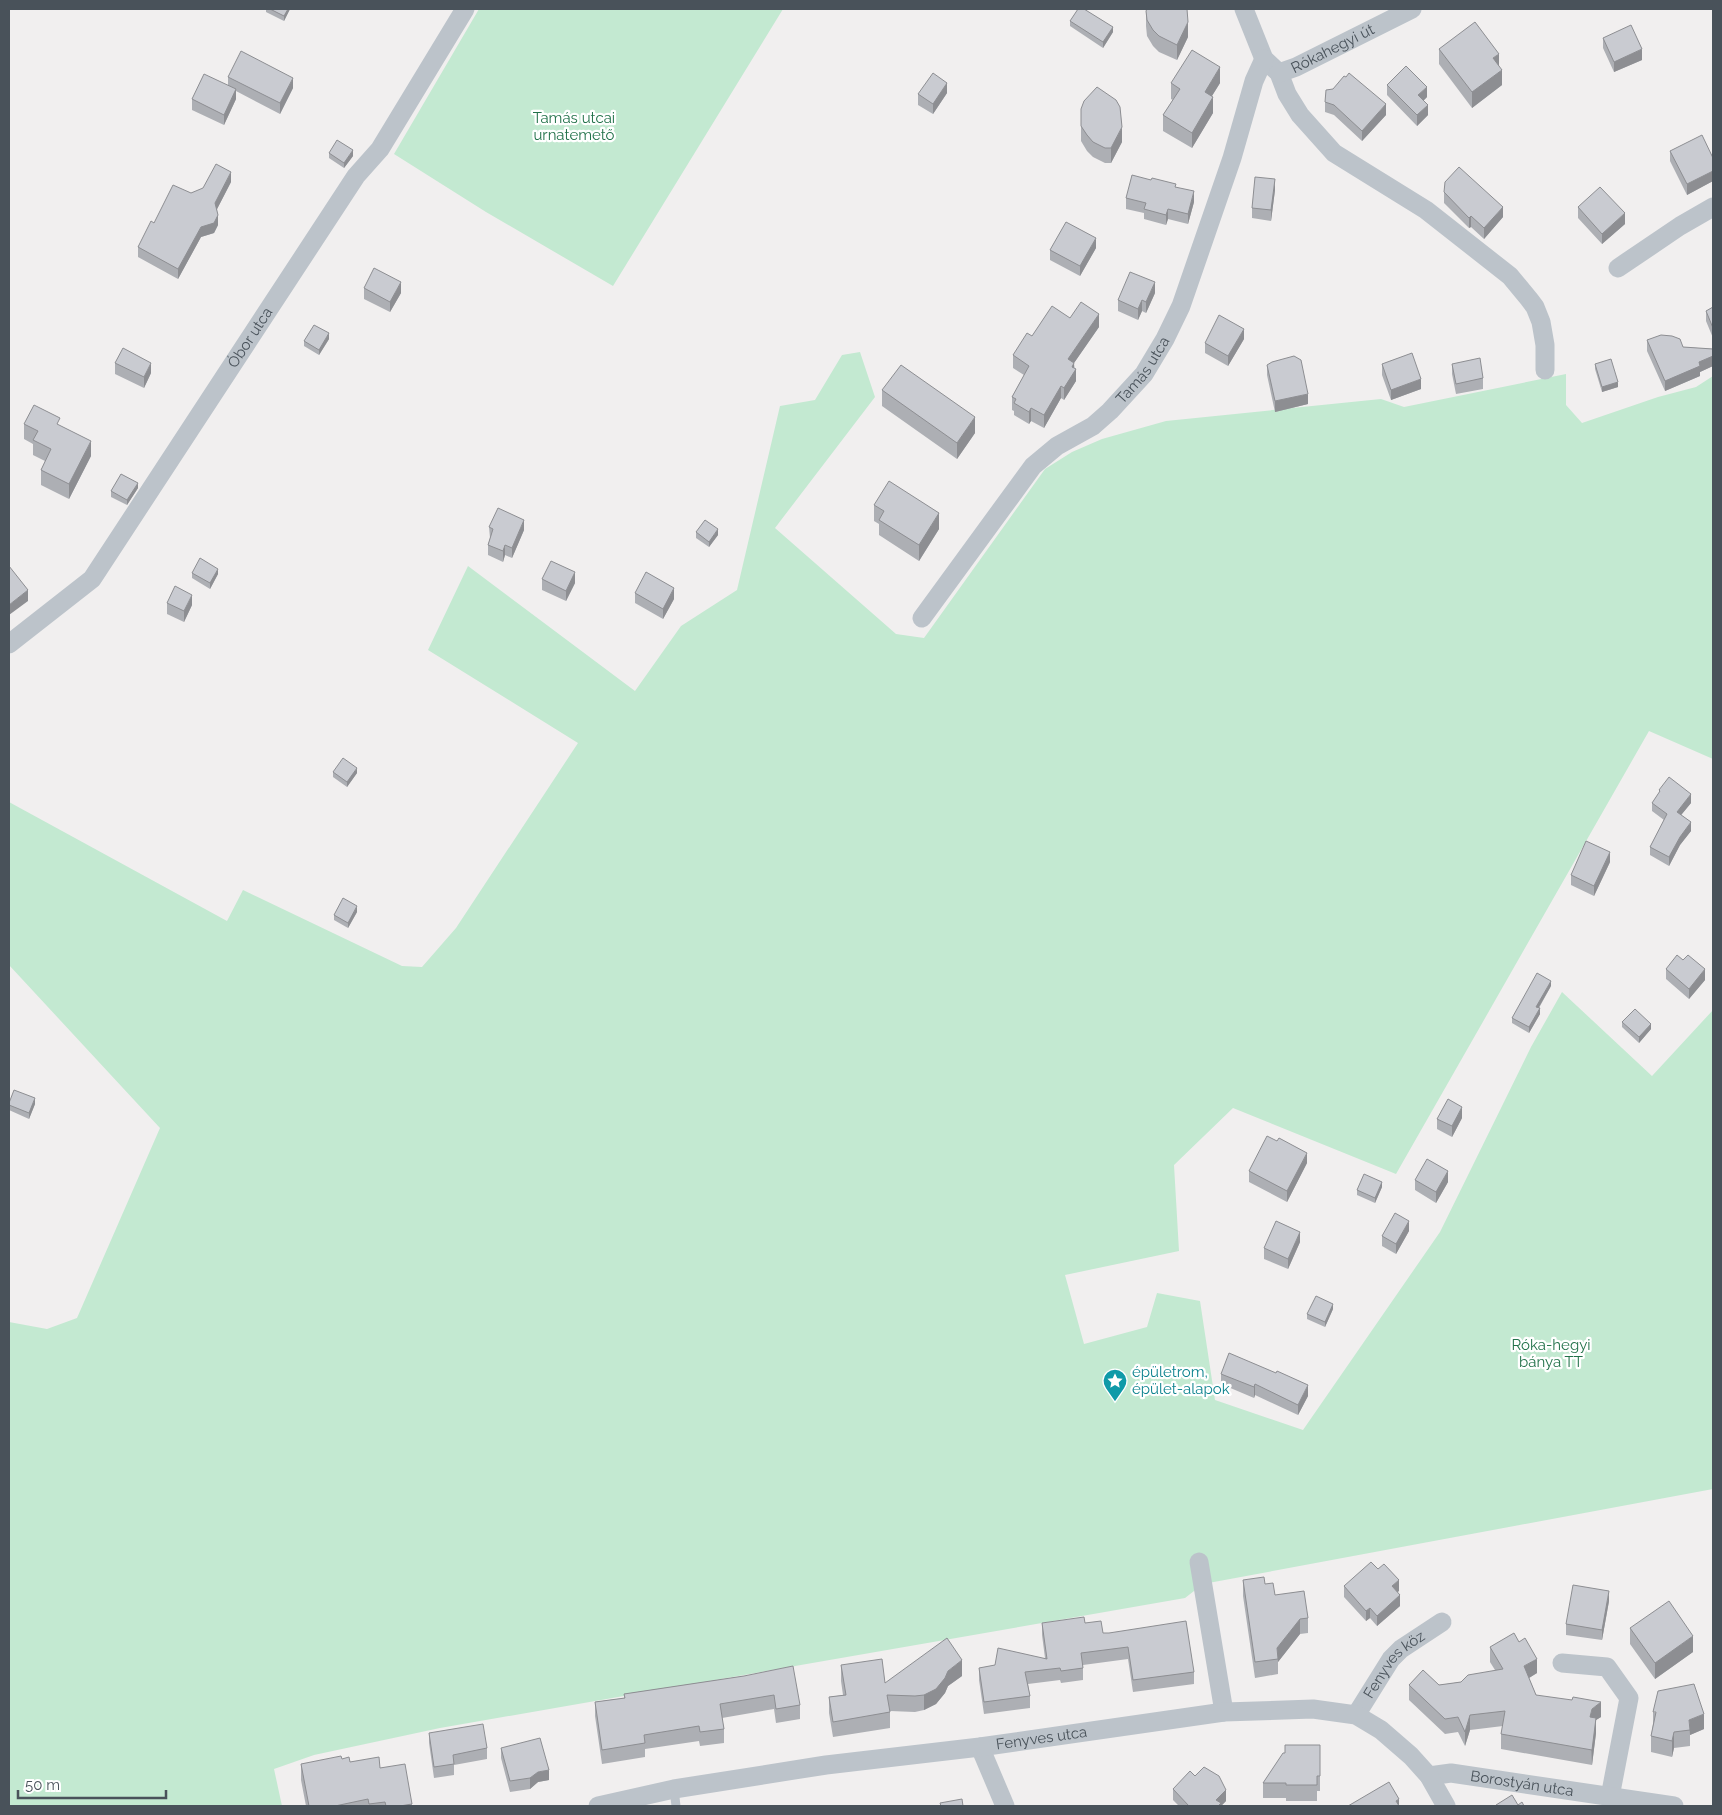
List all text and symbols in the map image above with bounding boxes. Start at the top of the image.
street label: Rókahegyi út [1288,20,1377,77]
park label: Tamás utcai urnatemető [533,109,615,144]
street label: Óbor utca [224,304,276,371]
street label: Tamás utca [1112,333,1173,407]
park label: Róka-hegyi bánya TT [1511,1336,1591,1371]
place label: épületrom, épület-alapok [1132,1363,1230,1398]
place icon: épületrom, épület-alapok [1102,1368,1128,1402]
street label: Fenyves köz [1360,1627,1428,1702]
street label: Fenyves utca [995,1723,1088,1754]
street label: Borostyán utca [1469,1767,1575,1800]
scale bar [18,1768,165,1800]
text: 50 m [25,1776,60,1794]

